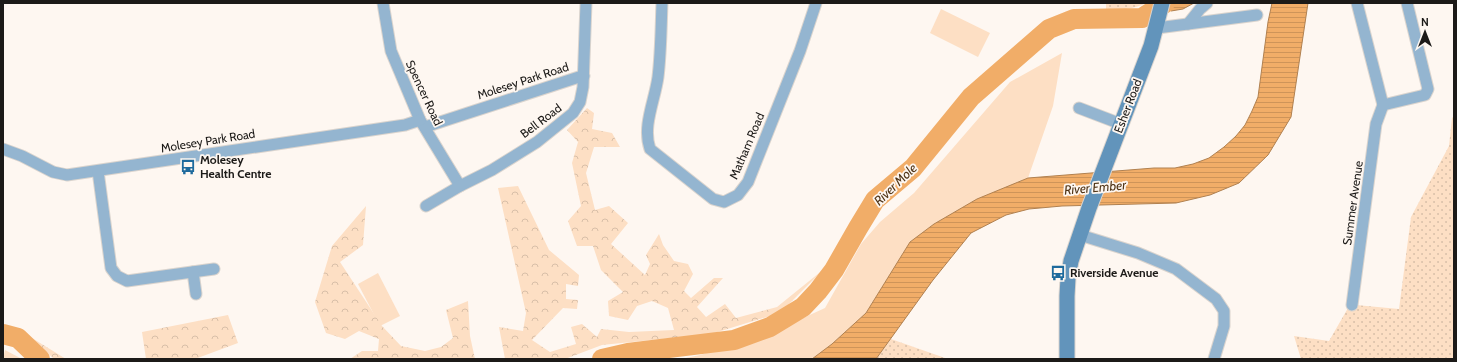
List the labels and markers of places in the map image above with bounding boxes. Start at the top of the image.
place label: Molesey Health Centre [200,152,271,181]
bus stop icon: Molesey Health Centre [179,158,197,176]
bus stop icon: Riverside Avenue [1049,264,1067,282]
place label: Riverside Avenue [1070,265,1158,280]

